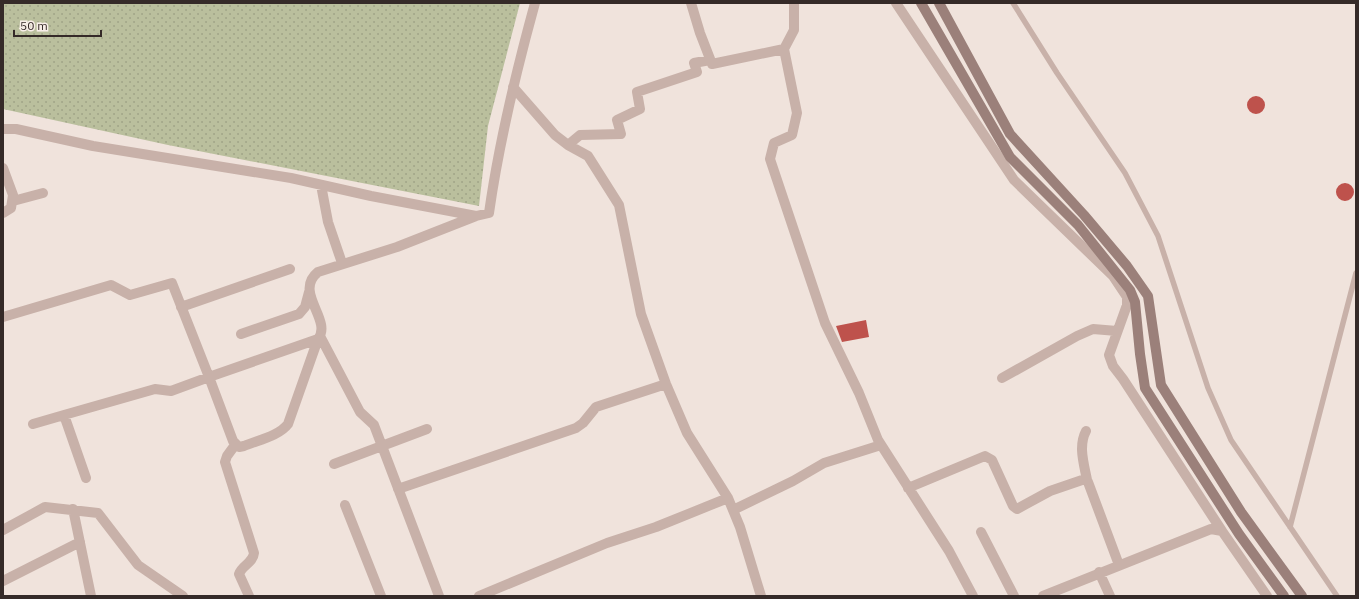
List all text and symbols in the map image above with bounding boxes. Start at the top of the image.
scale bar [14,12,101,38]
text: 50 m [20,18,48,33]

